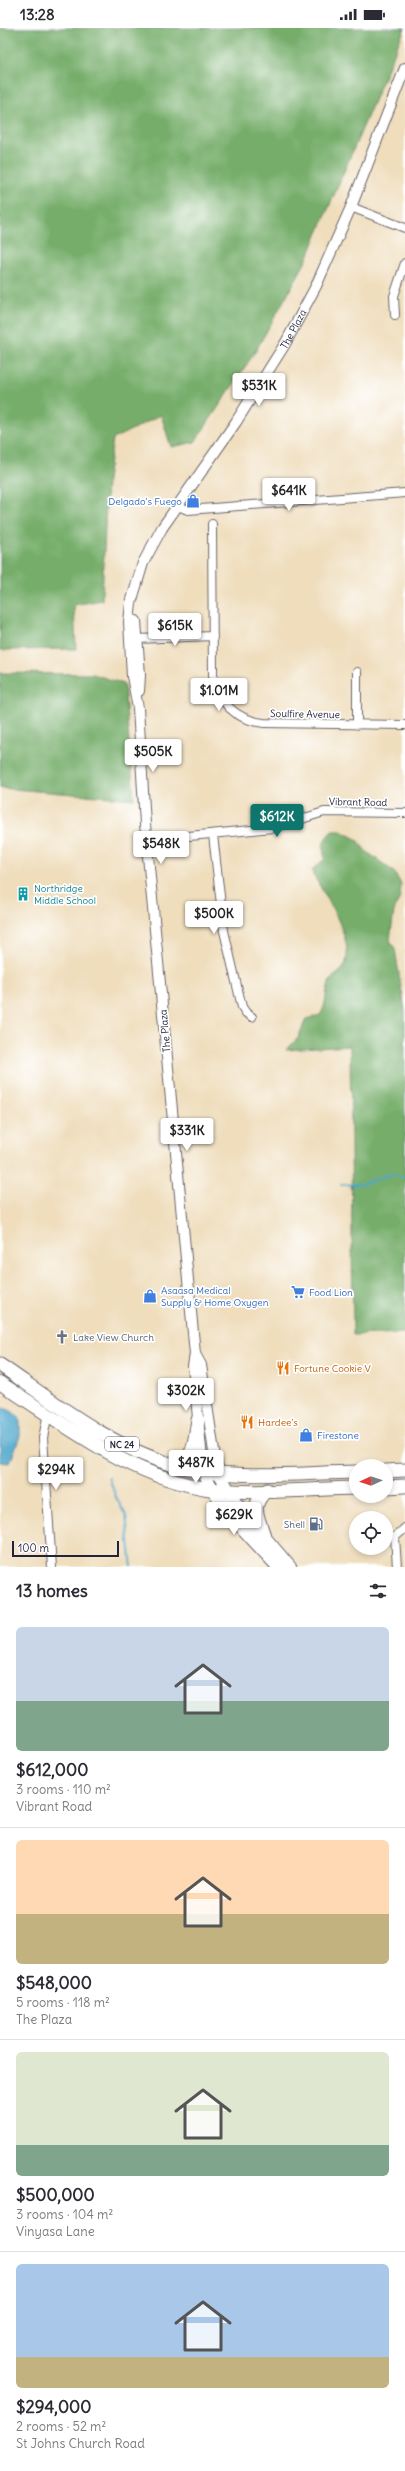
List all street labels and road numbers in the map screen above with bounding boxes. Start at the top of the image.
street label: The Plaza [277,307,309,351]
street label: Soulfire Avenue [270,707,340,721]
street label: Vibrant Road [329,795,388,809]
street label: The Plaza [157,1009,173,1053]
road number: NC 24 [105,1437,139,1451]

